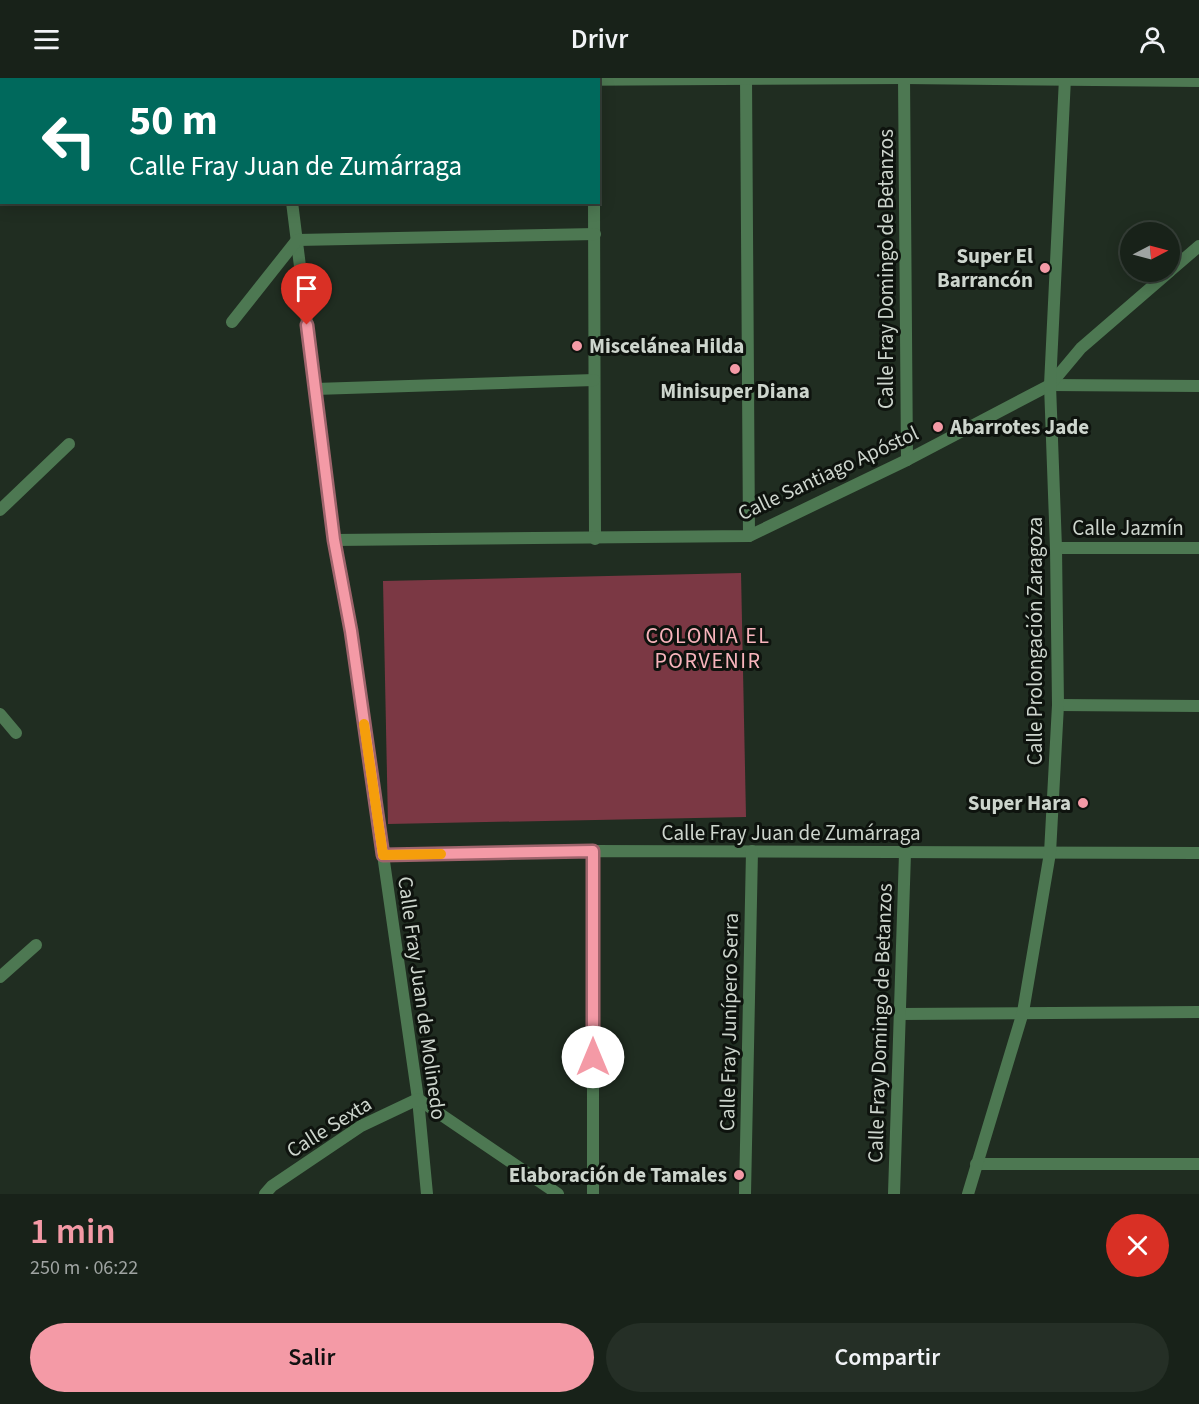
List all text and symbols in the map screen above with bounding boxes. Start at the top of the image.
text: Drivr [571,20,628,59]
icon: menu [30,23,63,56]
icon: person [1136,23,1169,56]
text: 50 m [129,91,218,151]
icon: left [30,102,108,180]
street label: Calle Fray Domingo de Betanzos [871,129,901,409]
text: Calle Fray Juan de Zumárraga [129,147,462,186]
north arrow [1120,222,1180,282]
map controls [1120,222,1180,282]
place label: Super El Barrancón [937,241,1033,295]
marker: Super El Barrancón [1038,261,1052,275]
pin [281,263,332,325]
icon: arrive [290,272,323,305]
place label: Miscelánea Hilda [589,331,744,361]
marker: Miscelánea Hilda [570,339,584,353]
marker: Minisuper Diana [728,362,742,376]
place label: Minisuper Diana [660,376,810,406]
place label: Abarrotes Jade [949,412,1089,442]
street label: Calle Santiago Apóstol [733,418,923,528]
marker: Abarrotes Jade [931,420,945,434]
street label: Calle Jazmín [1072,513,1184,543]
street label: Calle Prolongación Zaragoza [1020,517,1050,765]
district label: COLONIA EL PORVENIR [646,620,770,677]
place label: Super Hara [968,788,1071,818]
marker: Super Hara [1076,796,1090,810]
street label: Calle Fray Juan de Zumárraga [661,818,921,848]
street label: Calle Fray Juan de Molinedo [390,874,454,1122]
street label: Calle Fray Domingo de Betanzos [860,882,900,1163]
street label: Calle Fray Junípero Serra [712,913,746,1131]
position arrow [561,1025,625,1089]
street label: Calle Sexta [281,1089,377,1165]
place label: Elaboración de Tamales [509,1160,727,1190]
marker: Elaboración de Tamales [732,1168,746,1182]
text: 1 min [30,1206,116,1257]
button: close [1106,1214,1169,1277]
text: 250 m · 06:22 [30,1254,138,1282]
button: Salir [30,1323,594,1392]
button: Compartir [606,1323,1169,1392]

